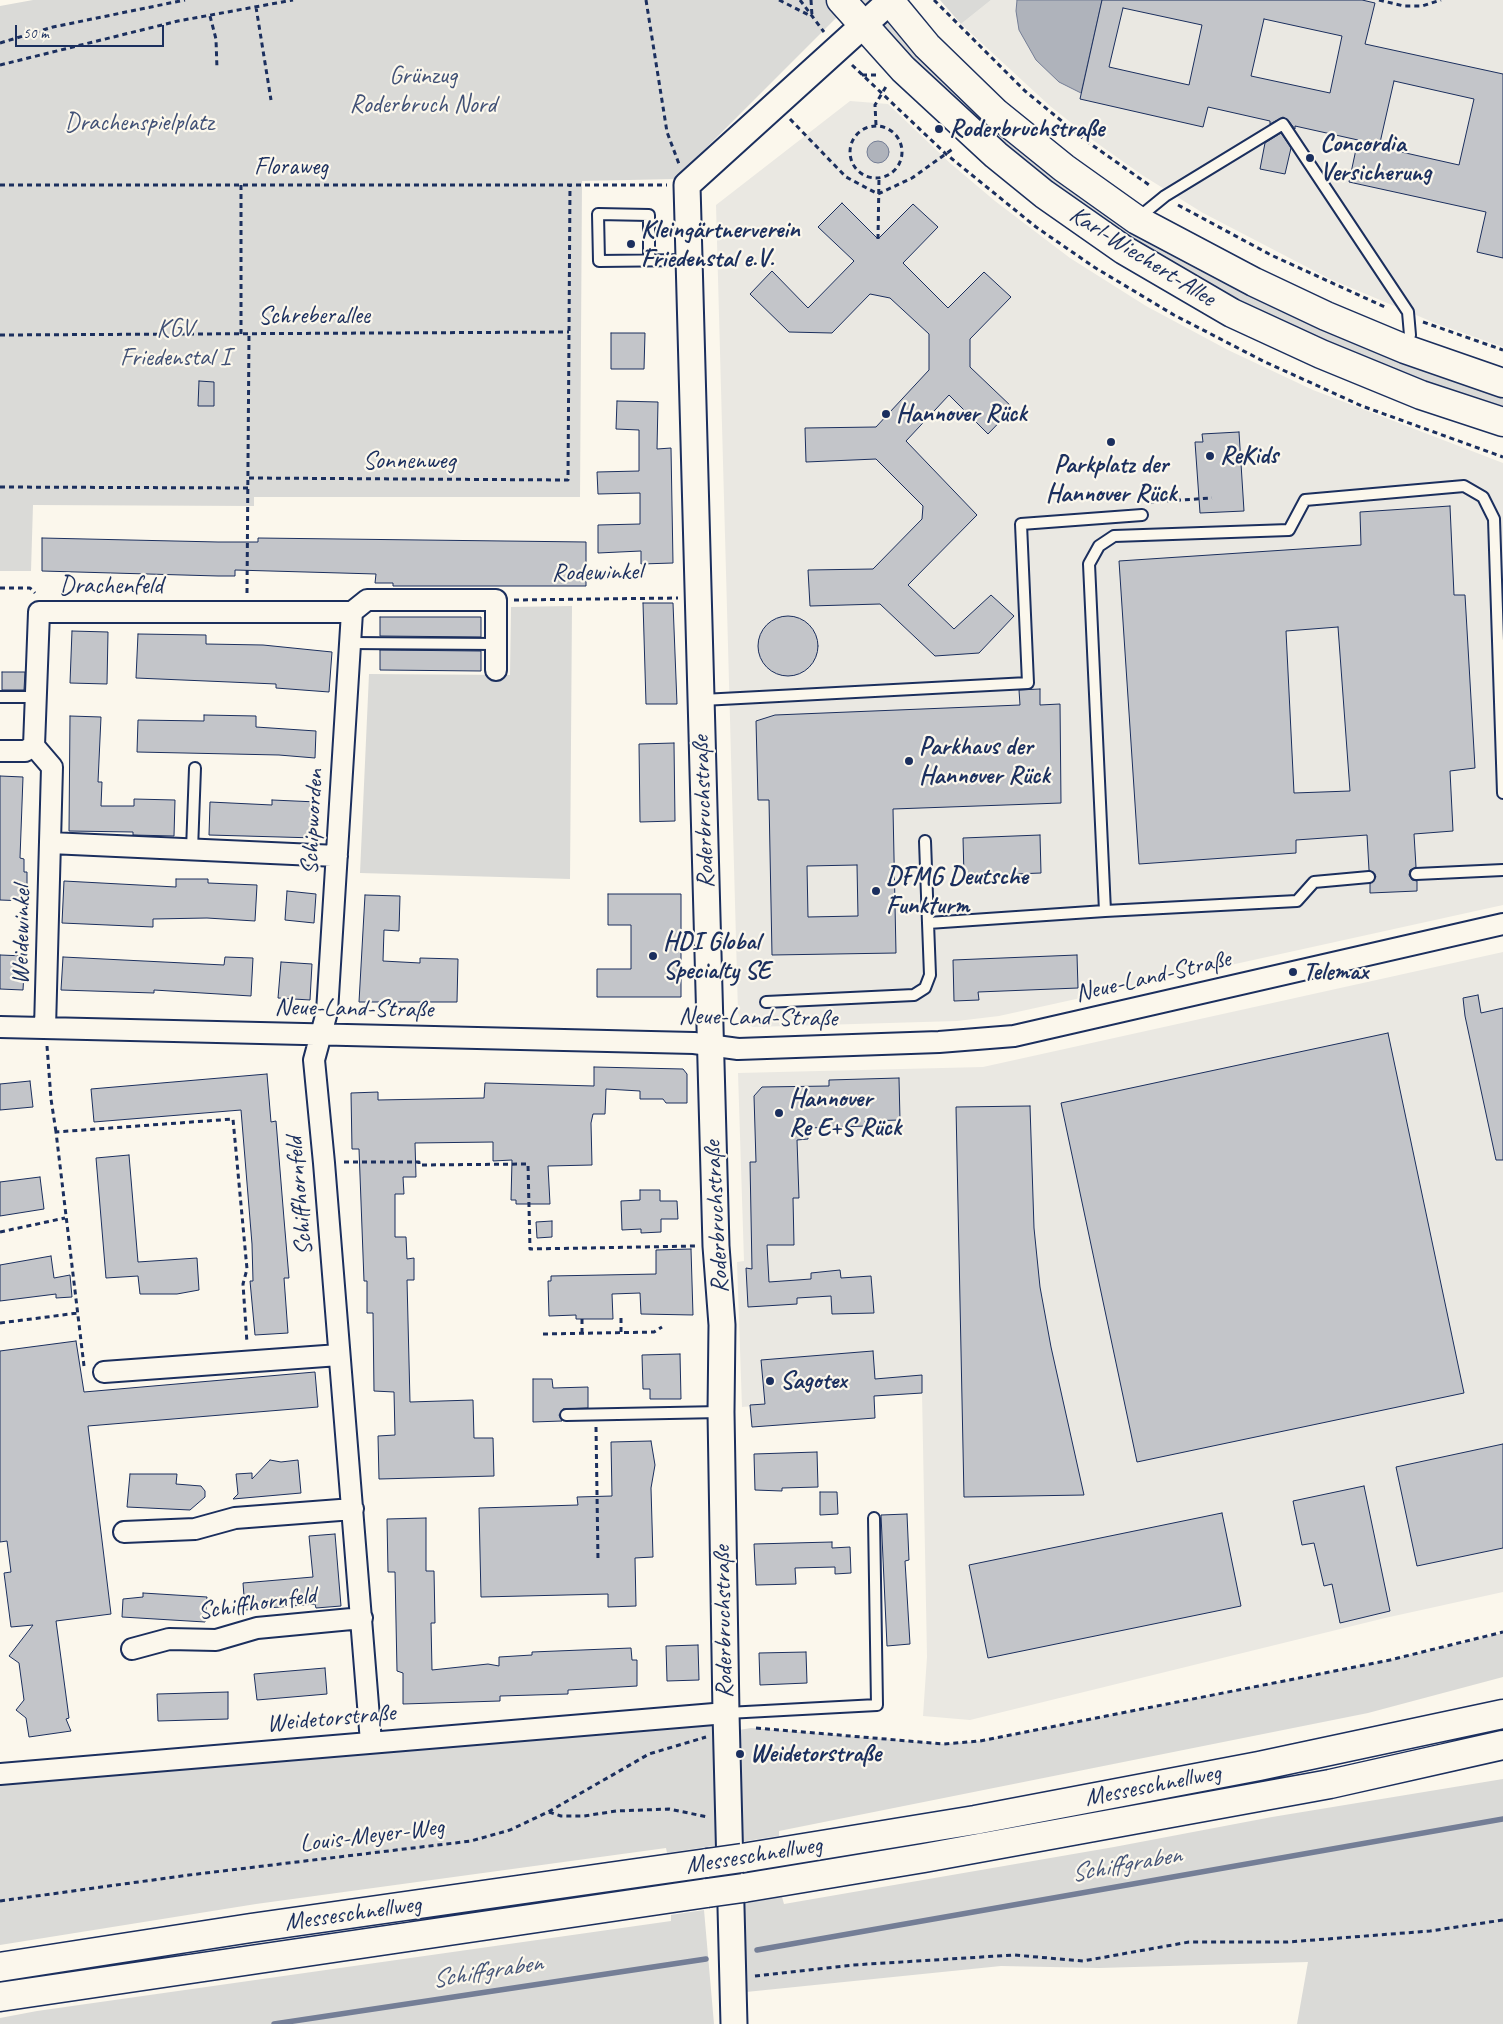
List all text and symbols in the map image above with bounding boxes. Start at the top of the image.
scale bar [18,15,166,47]
text: 50 m [23,24,49,43]
park label: Grünzug Roderbruch Nord [350,61,496,120]
park label: Drachenspielplatz [64,108,214,138]
place label: Roderbruchstraße [949,114,1104,144]
marker: Roderbruchstraße [933,123,945,135]
place label: Concordia Versicherung [1320,129,1431,188]
street label: Floraweg [254,152,328,182]
marker: Concordia Versicherung [1304,152,1316,164]
street label: Karl-Wiechert-Allee [1064,200,1220,314]
place label: Kleingärtnerverein Friedenstal e.V. [641,215,800,274]
marker: Kleingärtnerverein Friedenstal e.V. [625,238,637,250]
street label: Schreberallee [258,301,370,331]
park label: KGV Friedenstal I [120,314,230,373]
place label: Hannover Rück [896,399,1026,429]
marker: Hannover Rück [880,408,892,420]
marker: Parkplatz der Hannover Rück [1105,436,1117,448]
place label: ReKids [1220,441,1278,471]
street label: Sonnenweg [363,446,455,476]
place label: Parkplatz der Hannover Rück [1046,450,1176,509]
marker: ReKids [1204,450,1216,462]
street label: Rodewinkel [551,557,643,589]
street label: Drachenfeld [59,571,163,601]
place label: Parkhaus der Hannover Rück [919,732,1049,791]
street label: Roderbruchstraße [686,735,722,889]
marker: Parkhaus der Hannover Rück [903,755,915,767]
street label: Schipworden [295,768,331,876]
place label: DFMG Deutsche Funkturm [886,862,1028,921]
street label: Weidewinkel [6,885,38,985]
marker: DFMG Deutsche Funkturm [870,885,882,897]
place label: HDI Global Specialty SE [663,927,770,986]
street label: Neue-Land-Straße [1072,945,1234,1009]
marker: HDI Global Specialty SE [647,950,659,962]
place label: Telemax [1303,957,1368,987]
marker: Telemax [1287,966,1299,978]
street label: Neue-Land-Straße [274,993,434,1025]
street label: Neue-Land-Straße [678,1002,838,1034]
place label: Hannover Re E+S Rück [789,1084,901,1143]
marker: Hannover Re E+S Rück [773,1107,785,1119]
street label: Schiffhornfeld [280,1135,320,1257]
street label: Roderbruchstraße [698,1140,736,1294]
place label: Sagotex [780,1366,847,1396]
marker: Sagotex [764,1375,776,1387]
street label: Roderbruchstraße [708,1545,740,1699]
street label: Schiffhornfeld [196,1581,318,1627]
street label: Weidetorstraße [265,1698,397,1740]
place label: Weidetorstraße [750,1739,881,1769]
marker: Weidetorstraße [734,1748,746,1760]
street label: Messeschnellweg [1083,1758,1223,1814]
street label: Louis-Meyer-Weg [298,1812,446,1860]
street label: Messeschnellweg [684,1830,824,1882]
water label: Schiffgraben [1068,1840,1184,1890]
street label: Messeschnellweg [283,1890,423,1938]
water label: Schiffgraben [430,1948,544,1996]

